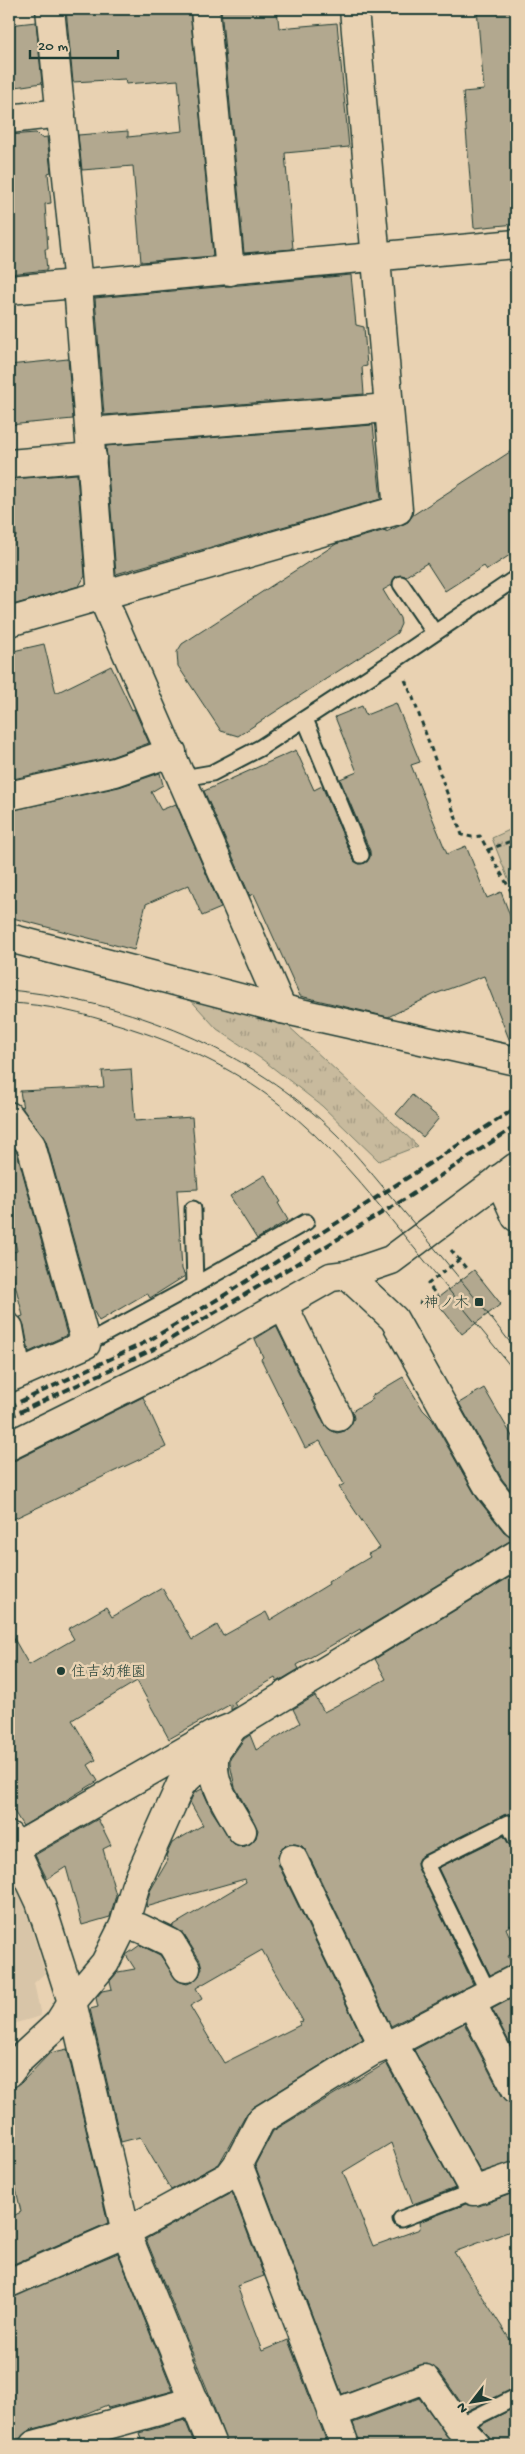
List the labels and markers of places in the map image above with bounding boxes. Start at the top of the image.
place label: 神ノ木 [424,1294,469,1313]
marker: 神ノ木 [473,1296,485,1308]
place label: 住吉幼稚園 [71,1664,146,1682]
marker: 住吉幼稚園 [55,1665,67,1677]

